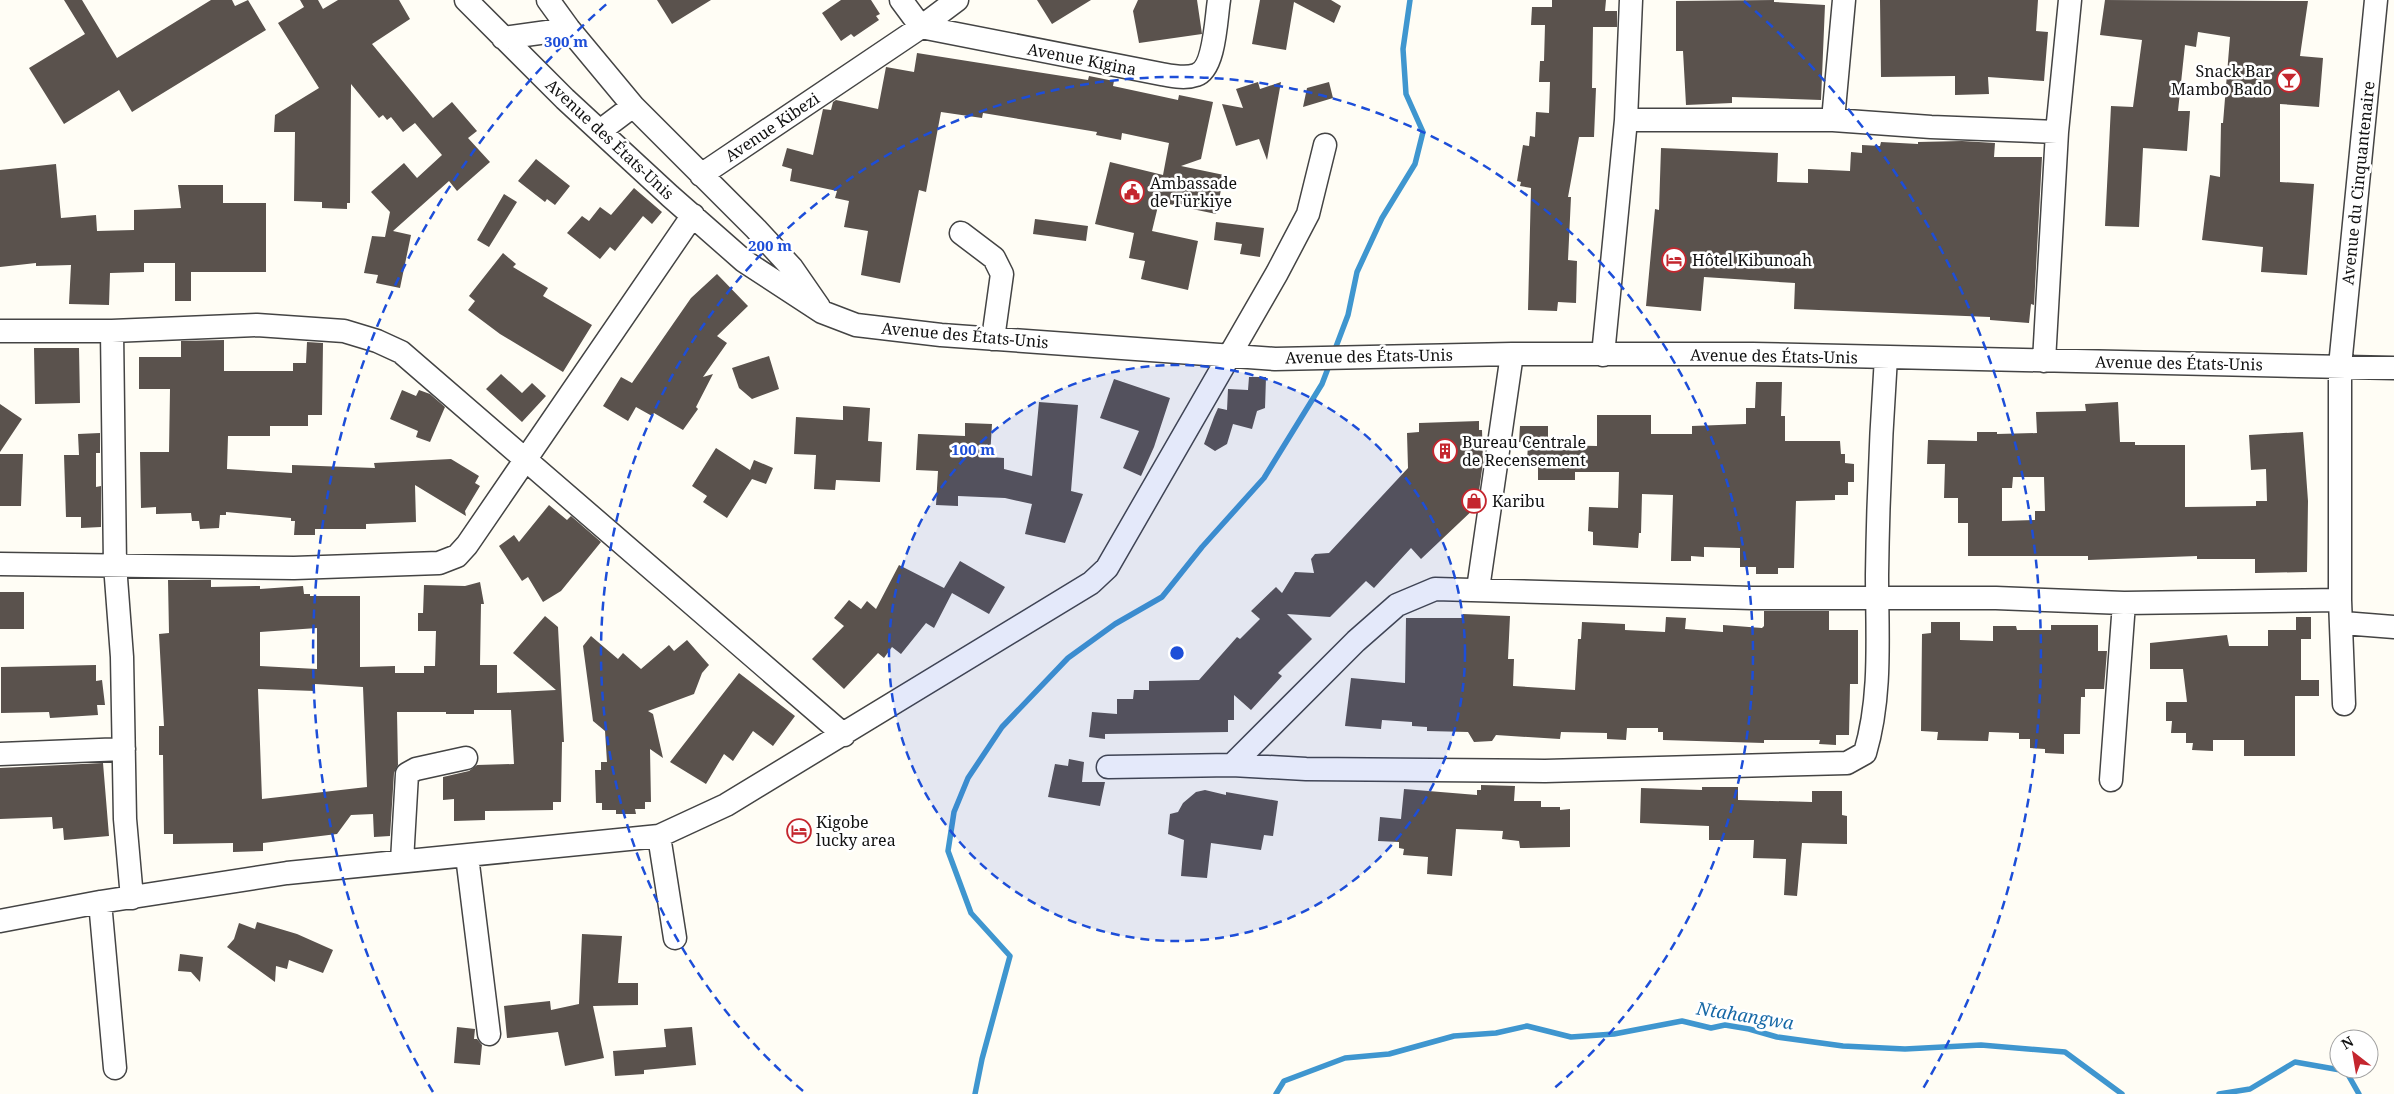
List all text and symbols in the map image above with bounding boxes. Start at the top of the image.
text: 300 m [544,31,588,51]
street label: Avenue Kigina [1026,38,1138,80]
place label: Snack Bar Mambo Bado [2171,60,2272,100]
bar icon: Snack Bar Mambo Bado [2276,67,2302,93]
street label: Avenue des États-Unis [541,74,679,204]
street label: Avenue du Cinquantenaire [2336,80,2380,286]
street label: Avenue Kibezi [721,87,823,167]
place label: Ambassade de Türkiye [1150,172,1237,212]
public building icon: Ambassade de Türkiye [1119,179,1145,205]
text: 200 m [748,235,792,255]
hotel icon: Hôtel Kibunoah [1661,247,1687,273]
place label: Hôtel Kibunoah [1692,249,1812,271]
street label: Avenue des États-Unis [881,317,1049,353]
street label: Avenue des États-Unis [1285,344,1453,368]
street label: Avenue des États-Unis [1690,344,1858,368]
street label: Avenue des États-Unis [2095,351,2263,375]
place label: Bureau Centrale de Recensement [1462,431,1586,471]
building icon: Bureau Centrale de Recensement [1432,438,1458,464]
text: 100 m [951,439,995,459]
shop icon: Karibu [1461,488,1487,514]
place label: Karibu [1492,490,1545,512]
centre of rings [1168,644,1186,662]
place label: Kigobe lucky area [816,811,896,851]
hotel icon: Kigobe lucky area [786,818,812,844]
water label: Ntahangwa [1694,995,1796,1035]
north arrow [2329,1029,2379,1079]
text: N [2337,1031,2357,1053]

